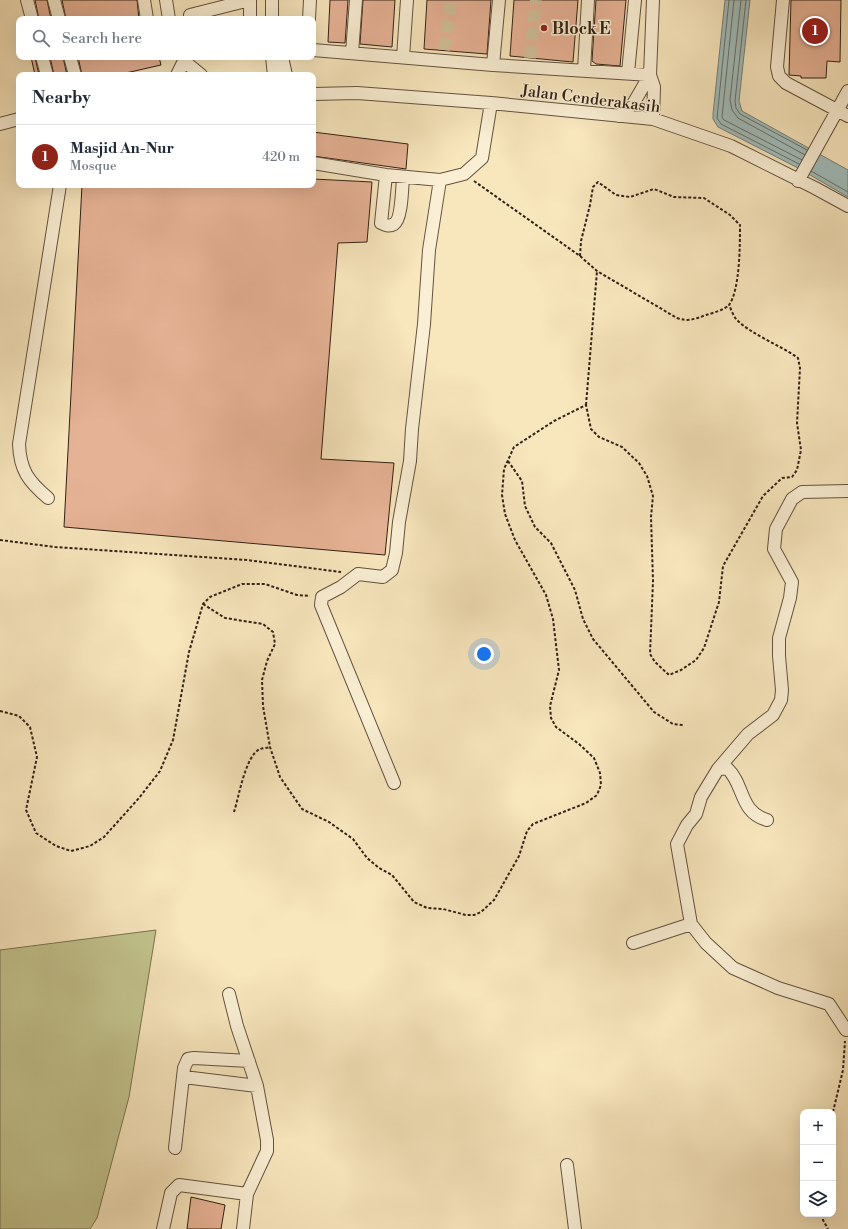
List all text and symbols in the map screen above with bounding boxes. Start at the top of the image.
search box [16,16,316,60]
pin: 1 [802,16,828,46]
place label: Block E [552,19,610,39]
marker: Block E [539,23,549,33]
icon: search [30,27,52,49]
text: Search here [62,29,142,48]
street label: Jalan Cenderakasih [519,80,662,118]
text: Nearby [32,87,91,109]
text: Masjid An-Nur [70,139,174,158]
text: 1 [42,149,48,165]
text: 420 m [262,149,300,165]
text: Mosque [70,158,117,174]
your location [474,644,494,664]
map controls [800,1109,836,1217]
button: + [800,1109,836,1145]
button: − [800,1145,836,1181]
button: layers [800,1181,836,1217]

